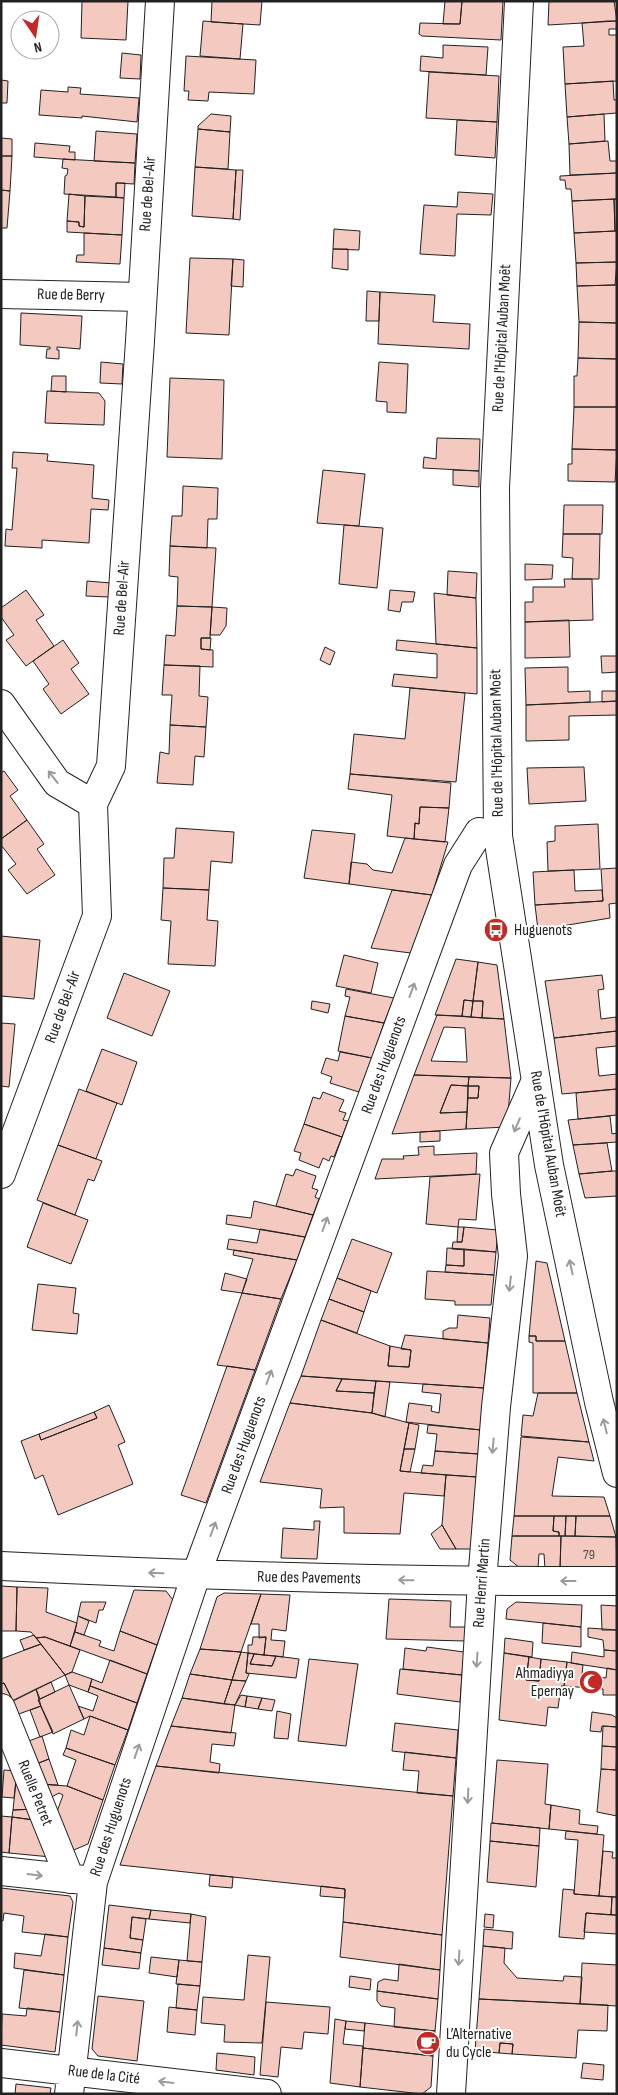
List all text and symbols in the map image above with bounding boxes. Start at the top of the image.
north arrow [10,10,60,60]
text: N [32,38,43,56]
street label: Rue de Bel-Air [136,155,160,232]
street label: Rue de l'Hôpital Auban Moët [489,263,515,412]
street label: Rue de Berry [37,285,105,305]
street label: Rue de Bel-Air [110,559,134,636]
street label: Rue de l'Hôpital Auban Moët [486,669,508,817]
one-way arrow [48,771,59,784]
bus stop icon: Huguenots [483,917,509,943]
place label: Huguenots [514,921,573,940]
street label: Rue de Bel-Air [41,968,85,1046]
one-way arrow [408,982,417,998]
street label: Rue des Huguenots [357,1013,411,1117]
street label: Rue de l'Hôpital Auban Moët [526,1069,570,1219]
one-way arrow [511,1117,521,1132]
one-way arrow [321,1217,330,1232]
one-way arrow [566,1260,575,1276]
one-way arrow [505,1276,515,1292]
one-way arrow [265,1369,274,1385]
street label: Rue des Huguenots [217,1393,271,1497]
one-way arrow [600,1419,609,1435]
one-way arrow [488,1437,497,1453]
one-way arrow [209,1522,218,1537]
street label: Rue Henri Martin [469,1538,495,1628]
house number: 79 [583,1546,595,1563]
one-way arrow [148,1568,164,1577]
street label: Rue des Pavements [257,1568,361,1588]
one-way arrow [398,1575,414,1585]
one-way arrow [560,1576,576,1586]
one-way arrow [472,1652,481,1668]
place label: Ahmadiyya Epernay [515,1664,574,1701]
mosque icon: Ahmadiyya Epernay [578,1669,604,1695]
one-way arrow [133,1744,142,1759]
street label: Ruelle Petret [13,1757,57,1829]
street label: Rue des Huguenots [86,1775,136,1879]
one-way arrow [464,1788,473,1804]
one-way arrow [27,1870,43,1880]
one-way arrow [454,1950,463,1966]
one-way arrow [72,2020,81,2036]
place label: L’Alternative du Cycle [446,2025,512,2062]
cafe icon: L’Alternative du Cycle [415,2030,441,2056]
street label: Rue de la Cité [67,2061,141,2089]
one-way arrow [158,2077,174,2087]

